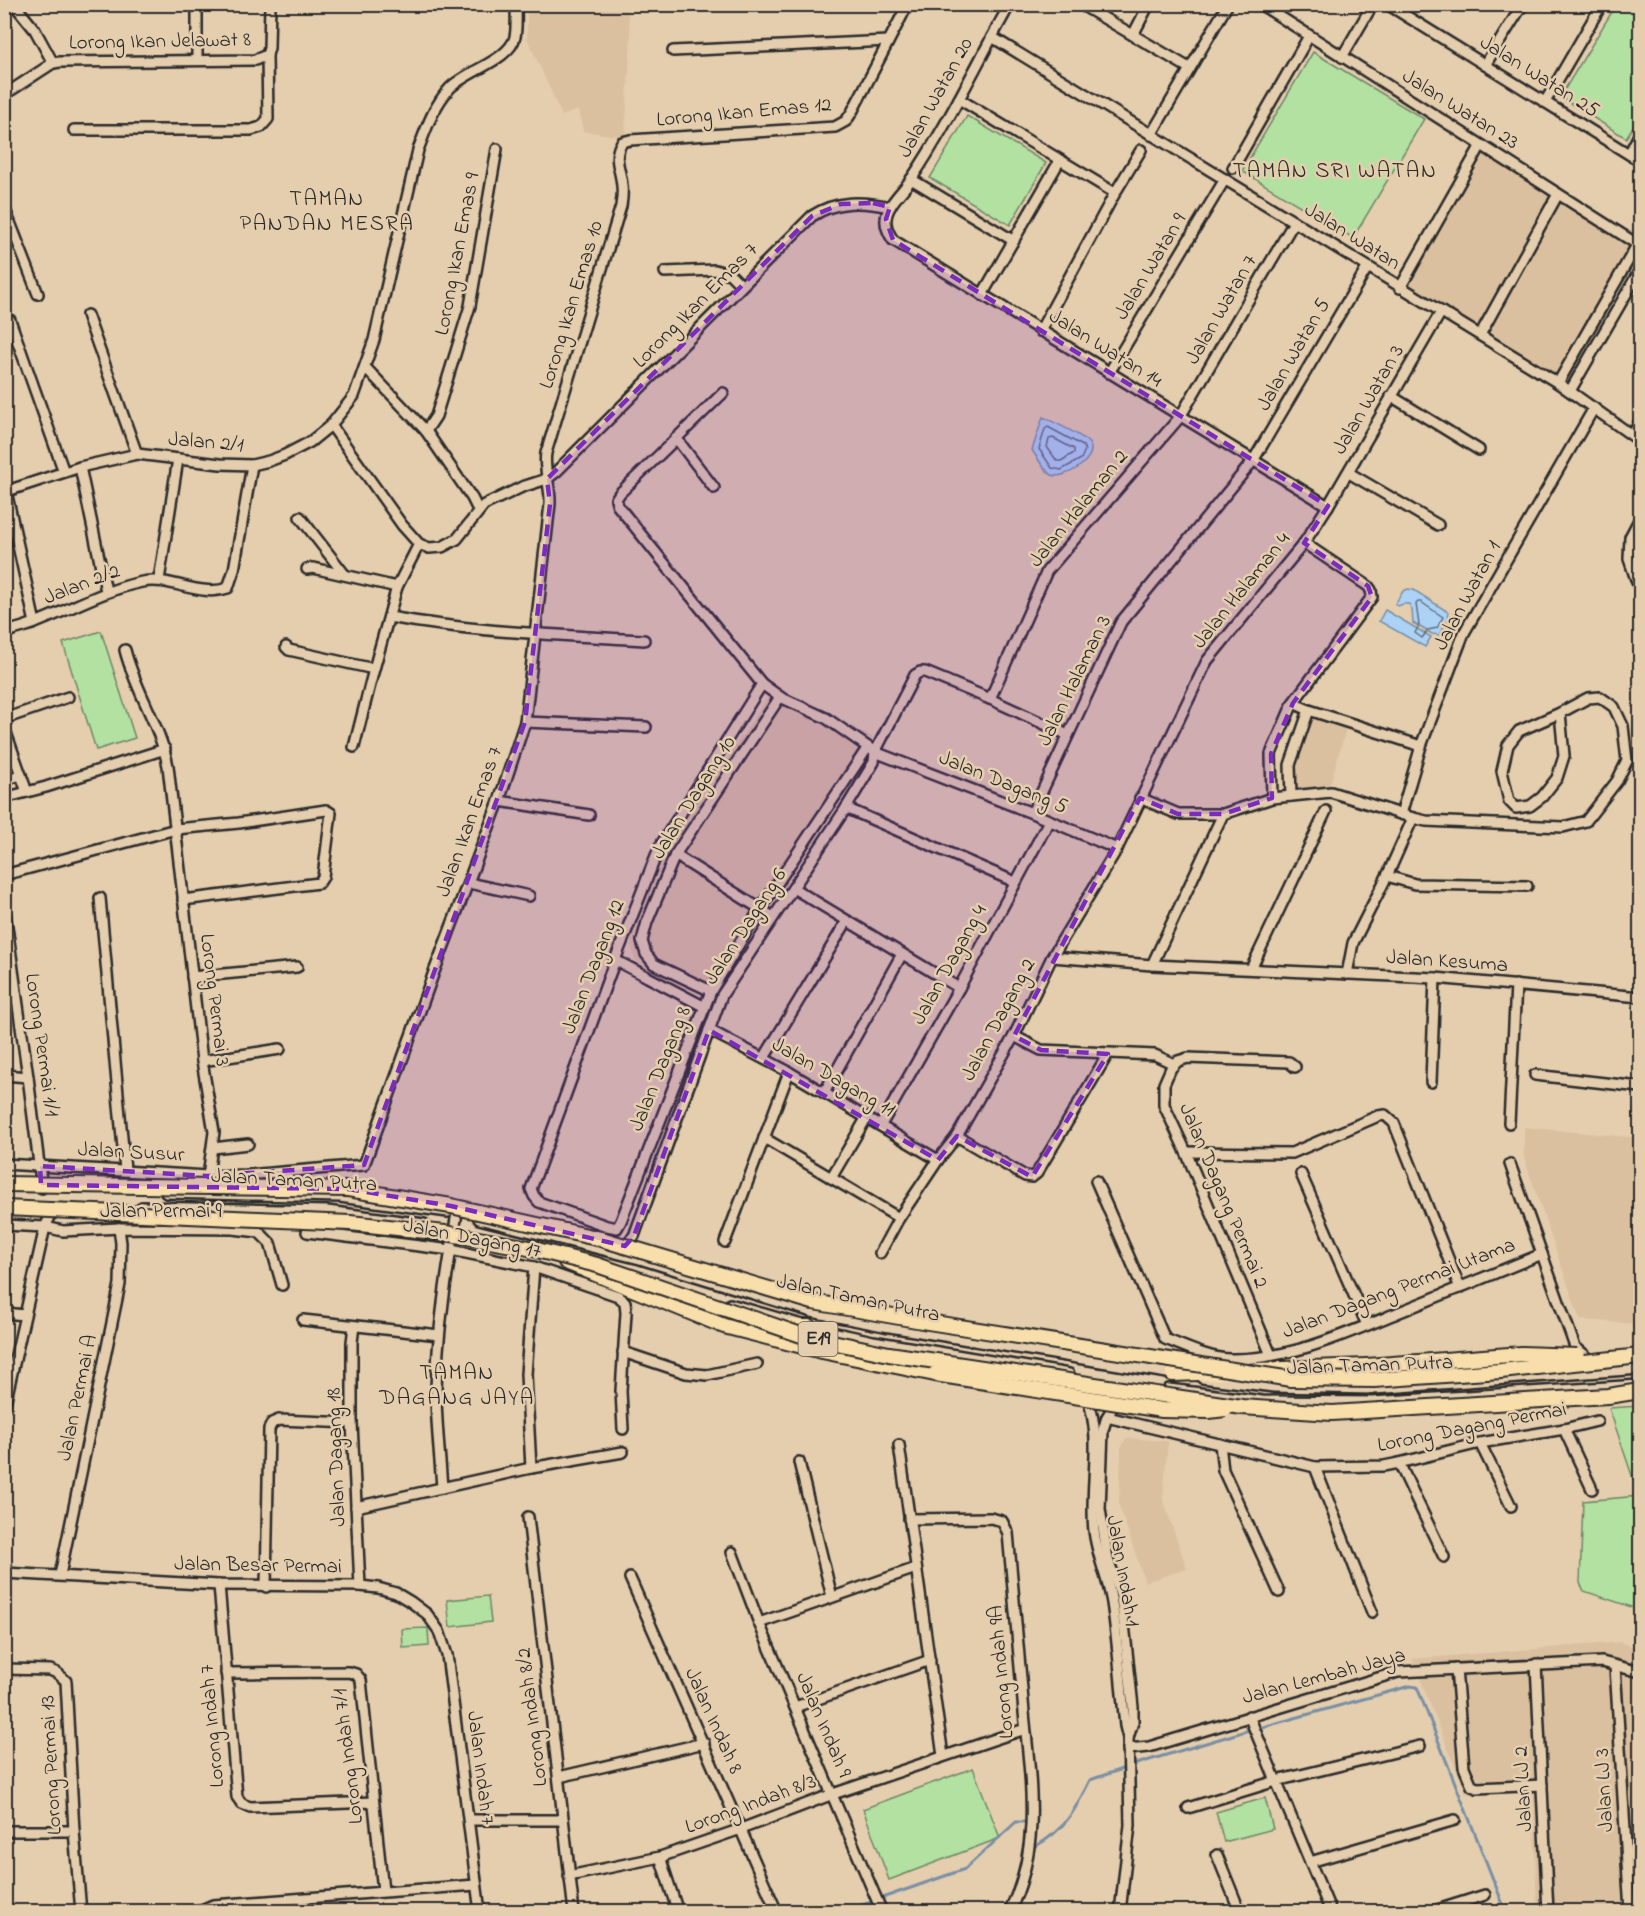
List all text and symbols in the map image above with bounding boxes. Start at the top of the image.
street label: Lorong Ikan Jelawat 8 [69,25,251,61]
street label: Jalan Watan 25 [1473,28,1605,126]
street label: Jalan Watan 20 [891,32,981,164]
street label: Jalan Watan 23 [1396,62,1524,158]
street label: Lorong Ikan Emas 12 [655,90,833,138]
district label: TAMAN SRI WATAN [1233,156,1437,188]
street label: Lorong Ikan Emas 9 [428,170,491,338]
district label: TAMAN PANDAN MESRA [240,184,414,241]
street label: Jalan Watan [1298,196,1406,278]
street label: Jalan Watan 9 [1107,207,1195,326]
street label: Lorong Ikan Emas 10 [532,217,614,393]
street label: Lorong Ikan Emas 7 [626,236,767,377]
street label: Jalan Watan 7 [1178,249,1266,370]
street label: Jalan Watan 5 [1250,293,1338,417]
street label: Jalan Watan 14 [1042,302,1168,396]
street label: Jalan Watan 3 [1325,340,1413,460]
street label: Jalan 2/1 [167,425,245,461]
street label: Jalan Halaman 2 [1022,444,1136,574]
street label: Jalan Halaman 4 [1186,526,1299,656]
street label: Jalan Watan 1 [1427,536,1510,656]
street label: Jalan 2/2 [40,557,124,613]
street label: Jalan Halaman 3 [1030,610,1120,752]
street label: Jalan Dagang 10 [644,731,746,867]
street label: Jalan Ikan Emas 7 [429,742,511,901]
street label: Jalan Dagang 5 [933,743,1072,824]
street label: Jalan Dagang 6 [697,863,797,992]
street label: Jalan Dagang 12 [555,895,635,1039]
street label: Jalan Dagang 4 [905,899,997,1032]
street label: Lorong Permai 3 [189,932,237,1068]
street label: Jalan Kesuma [1385,943,1509,981]
street label: Jalan Dagang 2 [954,953,1046,1088]
street label: Lorong Permai 1/1 [14,971,66,1119]
street label: Jalan Dagang 8 [622,1002,702,1137]
street label: Jalan Dagang 11 [765,1031,901,1127]
street label: Jalan Dagang Permai 2 [1169,1099,1276,1294]
street label: Jalan Susur [77,1135,186,1171]
street label: Jalan Taman Putra [210,1162,378,1200]
street label: Jalan Permai 9 [100,1197,223,1227]
street label: Jalan Dagang 17 [400,1211,544,1269]
street label: Jalan Dagang Permai Utama [1278,1231,1521,1349]
street label: Jalan Taman Putra [773,1267,943,1331]
road number: E19 [798,1322,838,1356]
street label: Jalan Permai A [50,1332,106,1464]
street label: Jalan Taman Putra [1286,1348,1454,1384]
district label: TAMAN DAGANG JAYA [378,1358,535,1415]
street label: Jalan Dagang 18 [320,1387,356,1527]
street label: Lorong Dagang Permai [1375,1395,1569,1463]
street label: Jalan Indah 1 [1097,1513,1147,1629]
street label: Jalan Besar Permai [174,1550,342,1582]
street label: Lorong Indah 9A [981,1604,1025,1740]
street label: Jalan Lembah Jaya [1239,1641,1409,1715]
street label: Lorong Indah 8/2 [510,1646,558,1788]
street label: Lorong Indah 7 [193,1663,235,1789]
street label: Jalan Indah 8 [676,1663,750,1779]
street label: Jalan Indah 9 [787,1668,859,1783]
street label: Lorong Indah 7/1 [326,1686,374,1826]
street label: Lorong Permai 13 [33,1694,73,1836]
street label: Jalan Indah 7 [458,1709,502,1827]
street label: Jalan LJ 2 [1507,1745,1541,1833]
street label: Jalan LJ 3 [1588,1747,1622,1833]
street label: Lorong Indah 8/3 [681,1767,822,1845]

